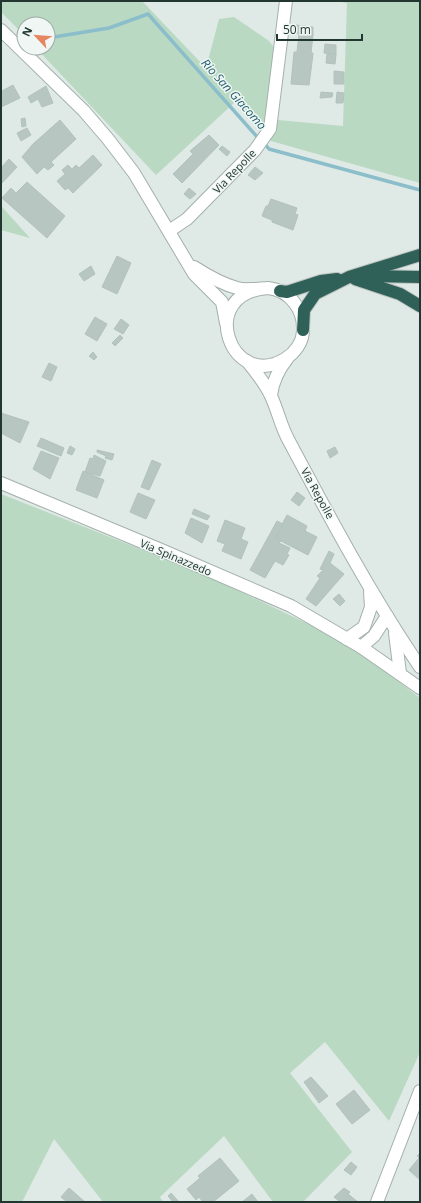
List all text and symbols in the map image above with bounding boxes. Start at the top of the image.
north arrow [16,16,56,56]
scale bar [277,16,362,42]
text: 50 m [283,21,311,38]
text: N [18,24,35,39]
water label: Rio San Giacomo [198,55,271,133]
street label: Via Repolle [209,146,259,196]
street label: Via Repolle [298,465,338,521]
street label: Via Spinazzedo [138,535,215,579]

